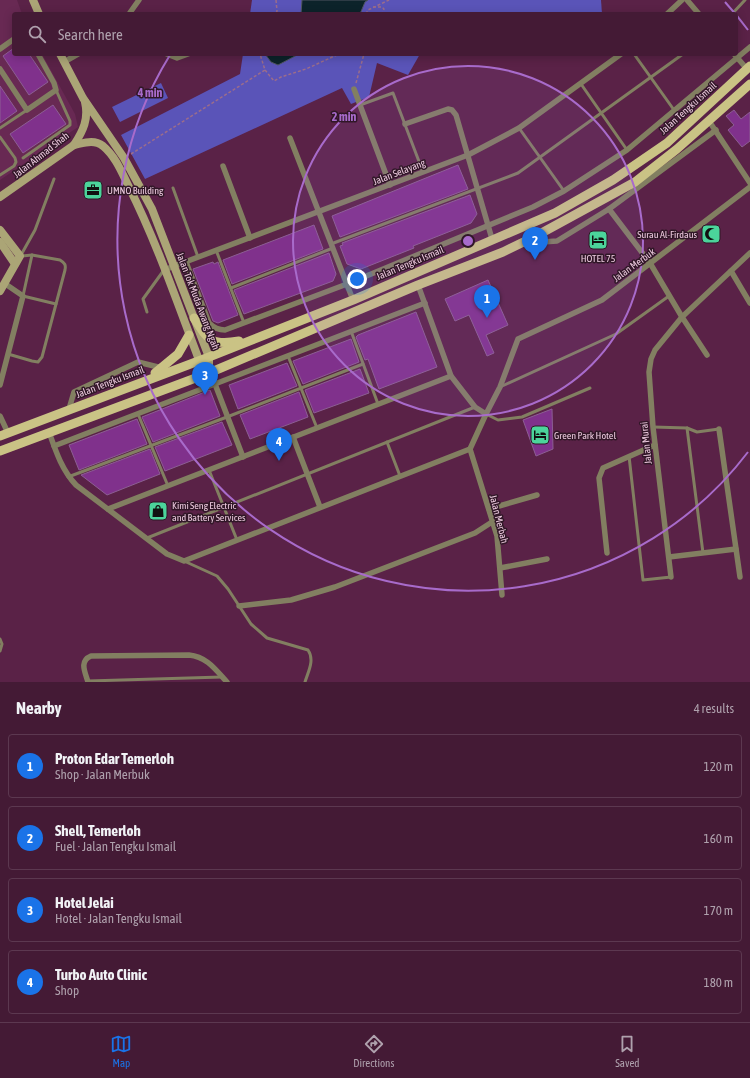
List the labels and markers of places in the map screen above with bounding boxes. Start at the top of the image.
office icon: UMNO Building [82,179,104,201]
place label: UMNO Building [107,185,164,196]
mosque icon: Surau Al-Firdaus [700,223,722,245]
pin: 2 [522,227,548,260]
hotel icon: HOTEL 75 [587,229,609,251]
place label: Surau Al-Firdaus [637,229,697,240]
centre of rings [461,234,475,248]
place label: HOTEL 75 [581,253,616,264]
pin: 1 [474,285,500,318]
pin: 3 [192,362,218,395]
hotel icon: Green Park Hotel [529,424,551,446]
pin: 4 [266,428,292,461]
place label: Green Park Hotel [554,430,616,441]
shop icon: Kimi Seng Electric and Battery Services [147,500,169,522]
place label: Kimi Seng Electric and Battery Services [172,500,246,523]

